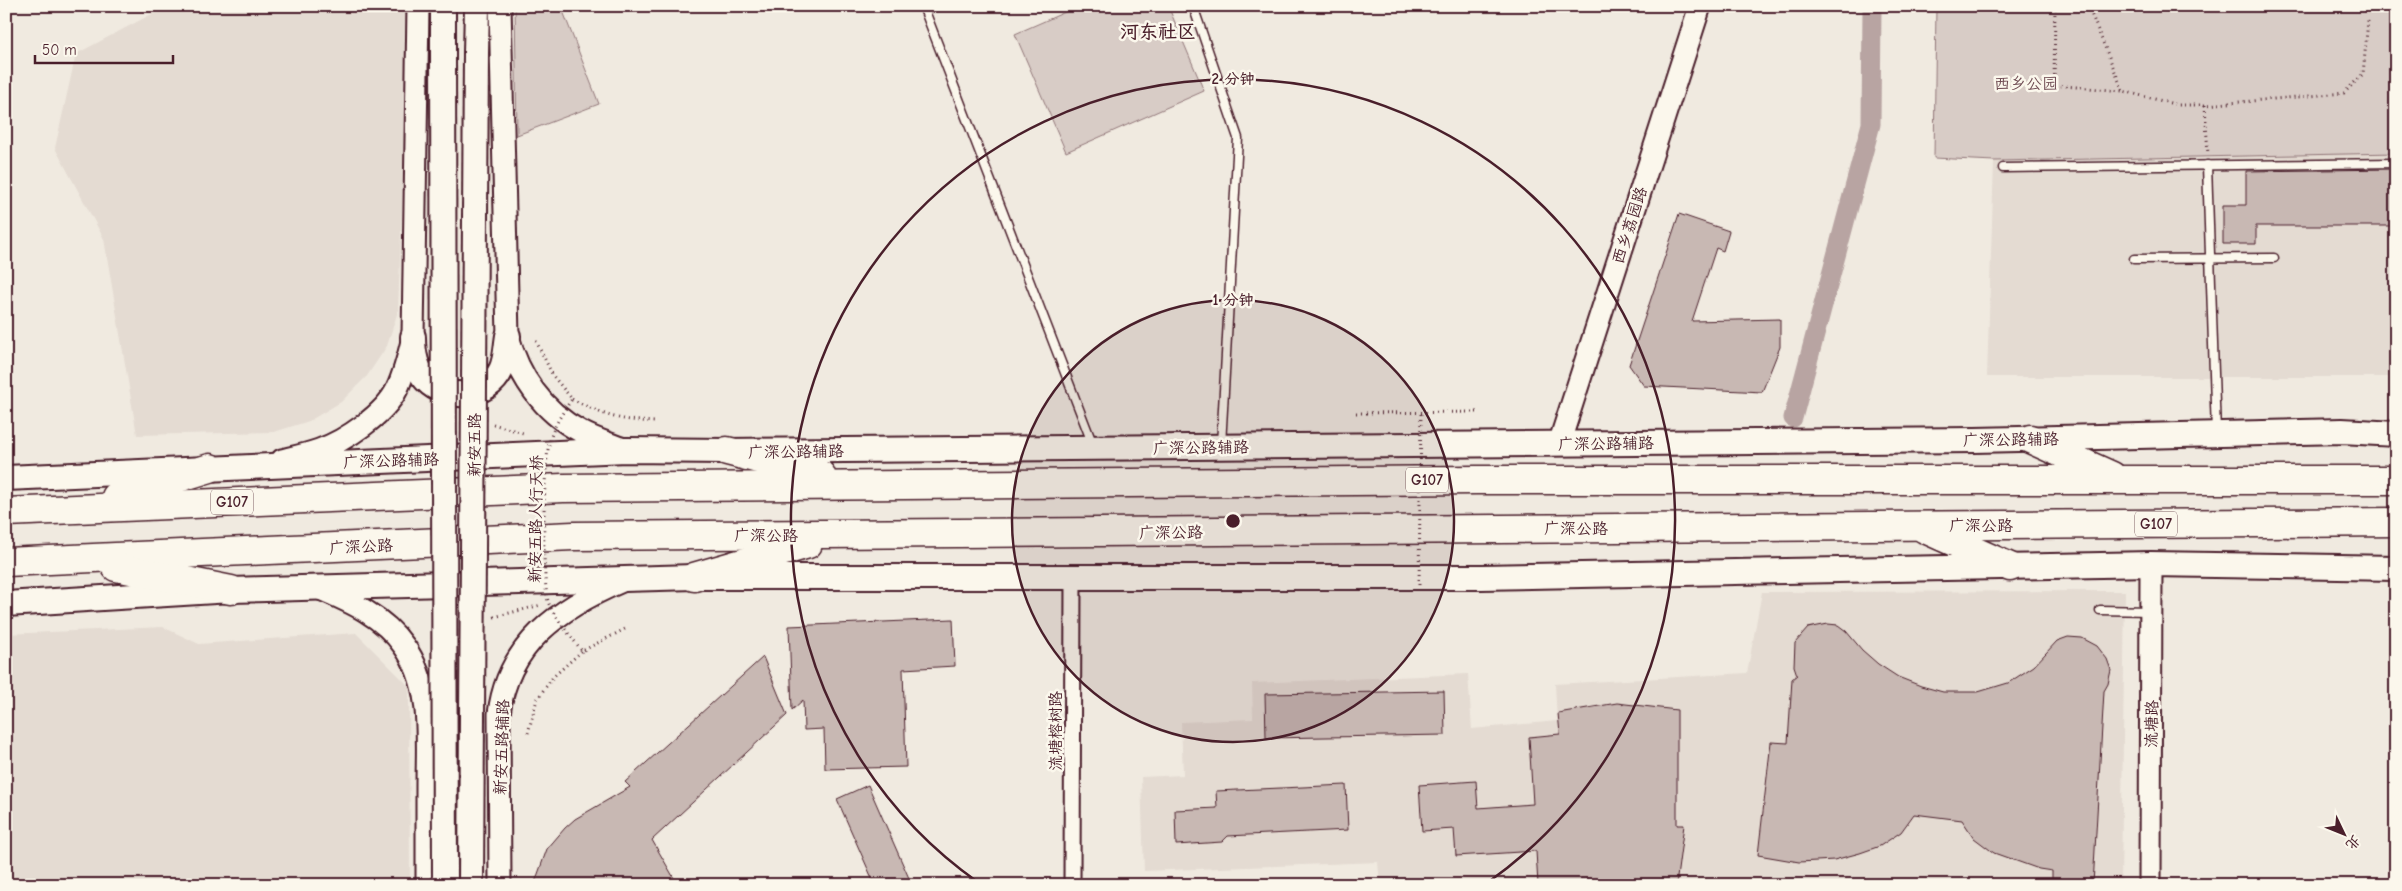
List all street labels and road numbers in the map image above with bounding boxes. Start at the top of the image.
street label: 西乡荔园路 [1609,184,1651,266]
street label: 新安五路 [466,413,484,477]
street label: 广深公路辅路 [1963,430,2059,450]
street label: 广深公路辅路 [1558,434,1654,454]
street label: 广深公路辅路 [1153,438,1249,458]
street label: 广深公路辅路 [748,442,844,462]
street label: 广深公路辅路 [343,450,439,472]
street label: 新安五路人行天桥 [526,455,546,583]
road number: G107 [1406,468,1448,492]
road number: G107 [211,490,253,514]
road number: G107 [2135,512,2177,536]
street label: 广深公路 [1949,517,2013,535]
street label: 广深公路 [1544,520,1608,538]
street label: 广深公路 [1139,523,1203,543]
street label: 广深公路 [734,527,798,545]
street label: 广深公路 [329,536,393,558]
street label: 流塘榕树路 [1047,691,1065,771]
street label: 新安五路辅路 [491,699,513,795]
street label: 流塘路 [2143,700,2161,748]

